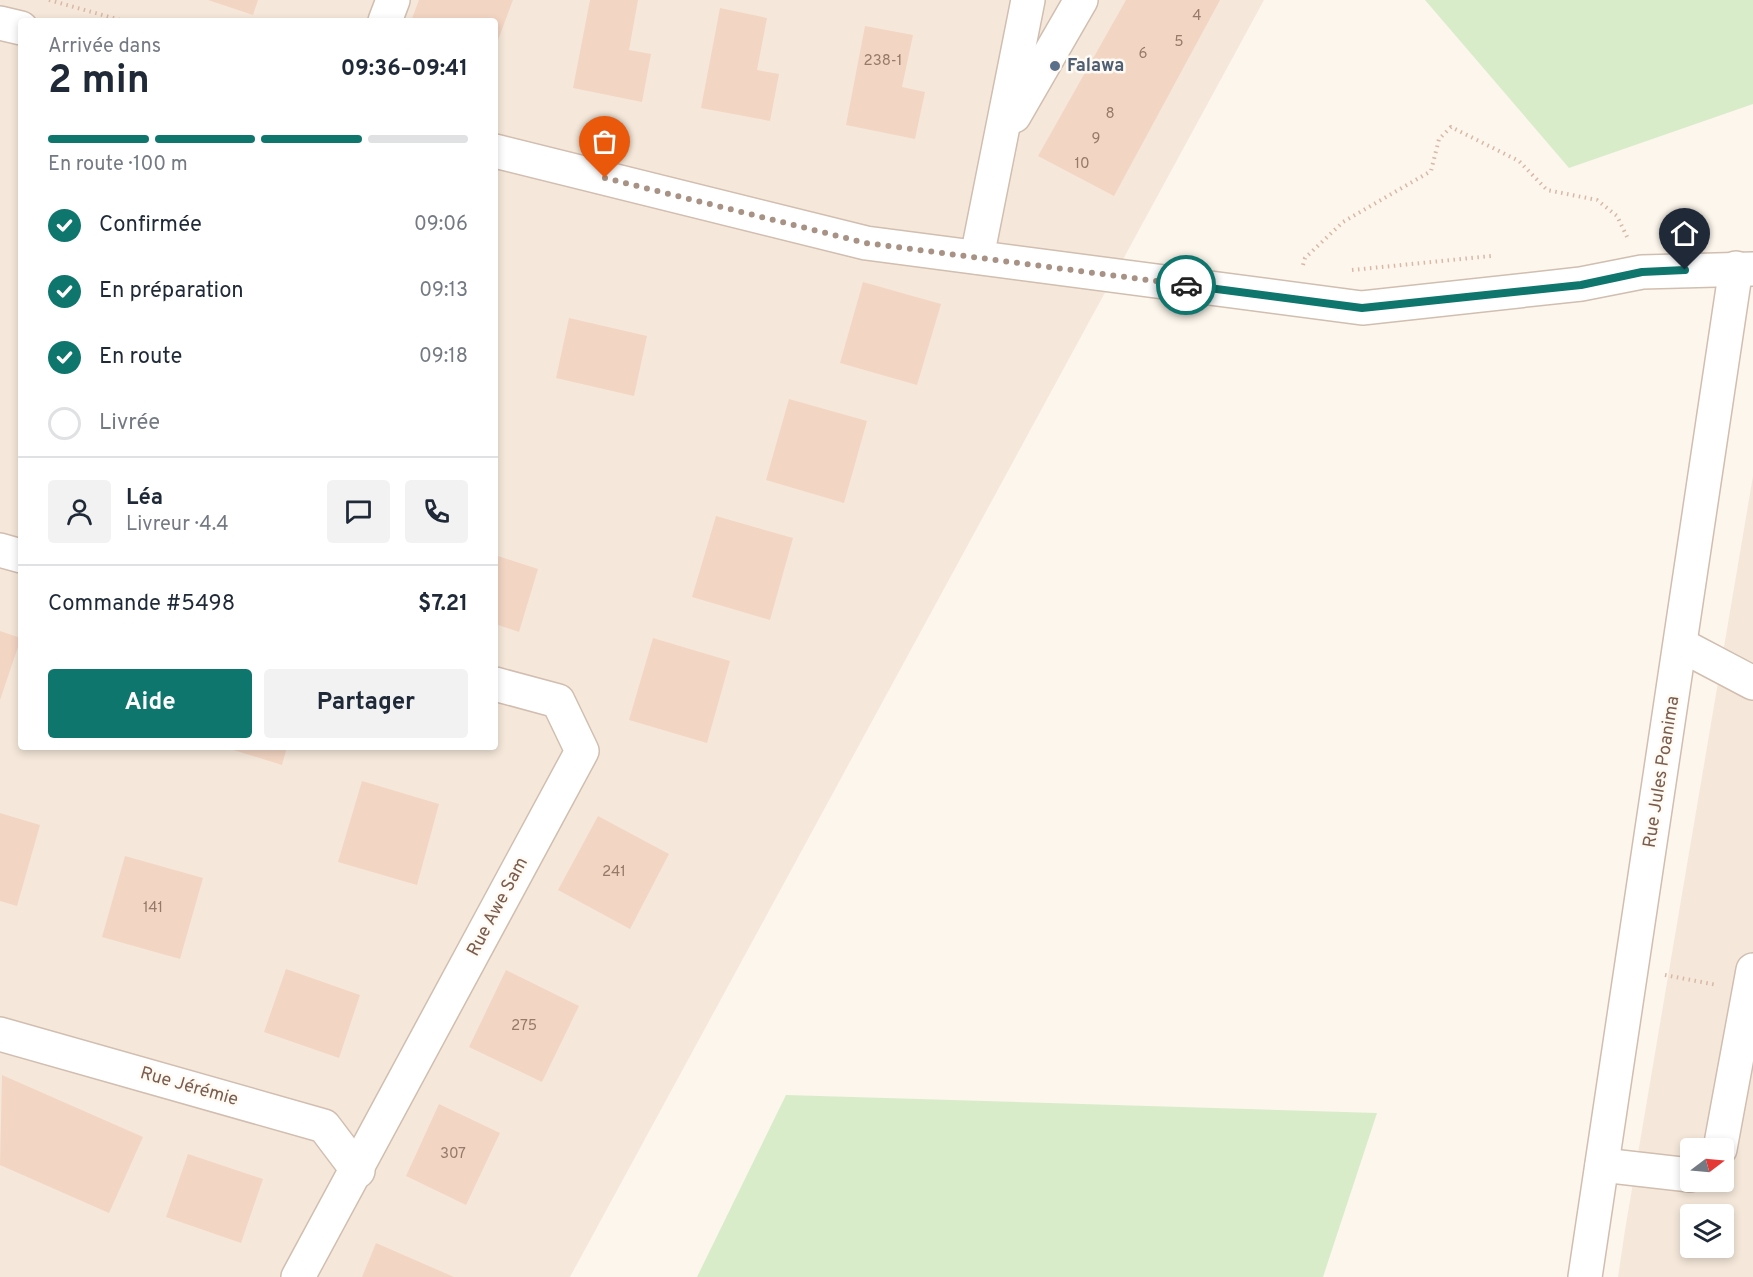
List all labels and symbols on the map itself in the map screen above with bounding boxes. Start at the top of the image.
house number: 4 [1192,7,1202,26]
house number: 5 [1174,33,1184,52]
house number: 6 [1139,45,1148,64]
house number: 238-1 [864,52,902,71]
place label: Falawa [1067,55,1124,78]
marker: Falawa [1048,59,1062,73]
house number: 8 [1105,105,1115,124]
pin [579,116,630,178]
house number: 9 [1092,130,1100,149]
house number: 10 [1074,155,1090,174]
pin [1659,208,1710,270]
courier [1156,255,1216,315]
street label: Rue Jules Poanima [1639,694,1685,850]
street label: Rue Awe Sam [462,853,534,961]
house number: 241 [602,863,626,882]
house number: 141 [143,899,163,918]
house number: 275 [511,1017,537,1036]
street label: Rue Jérémie [137,1062,241,1112]
north arrow [1680,1138,1734,1192]
house number: 307 [440,1145,466,1164]

